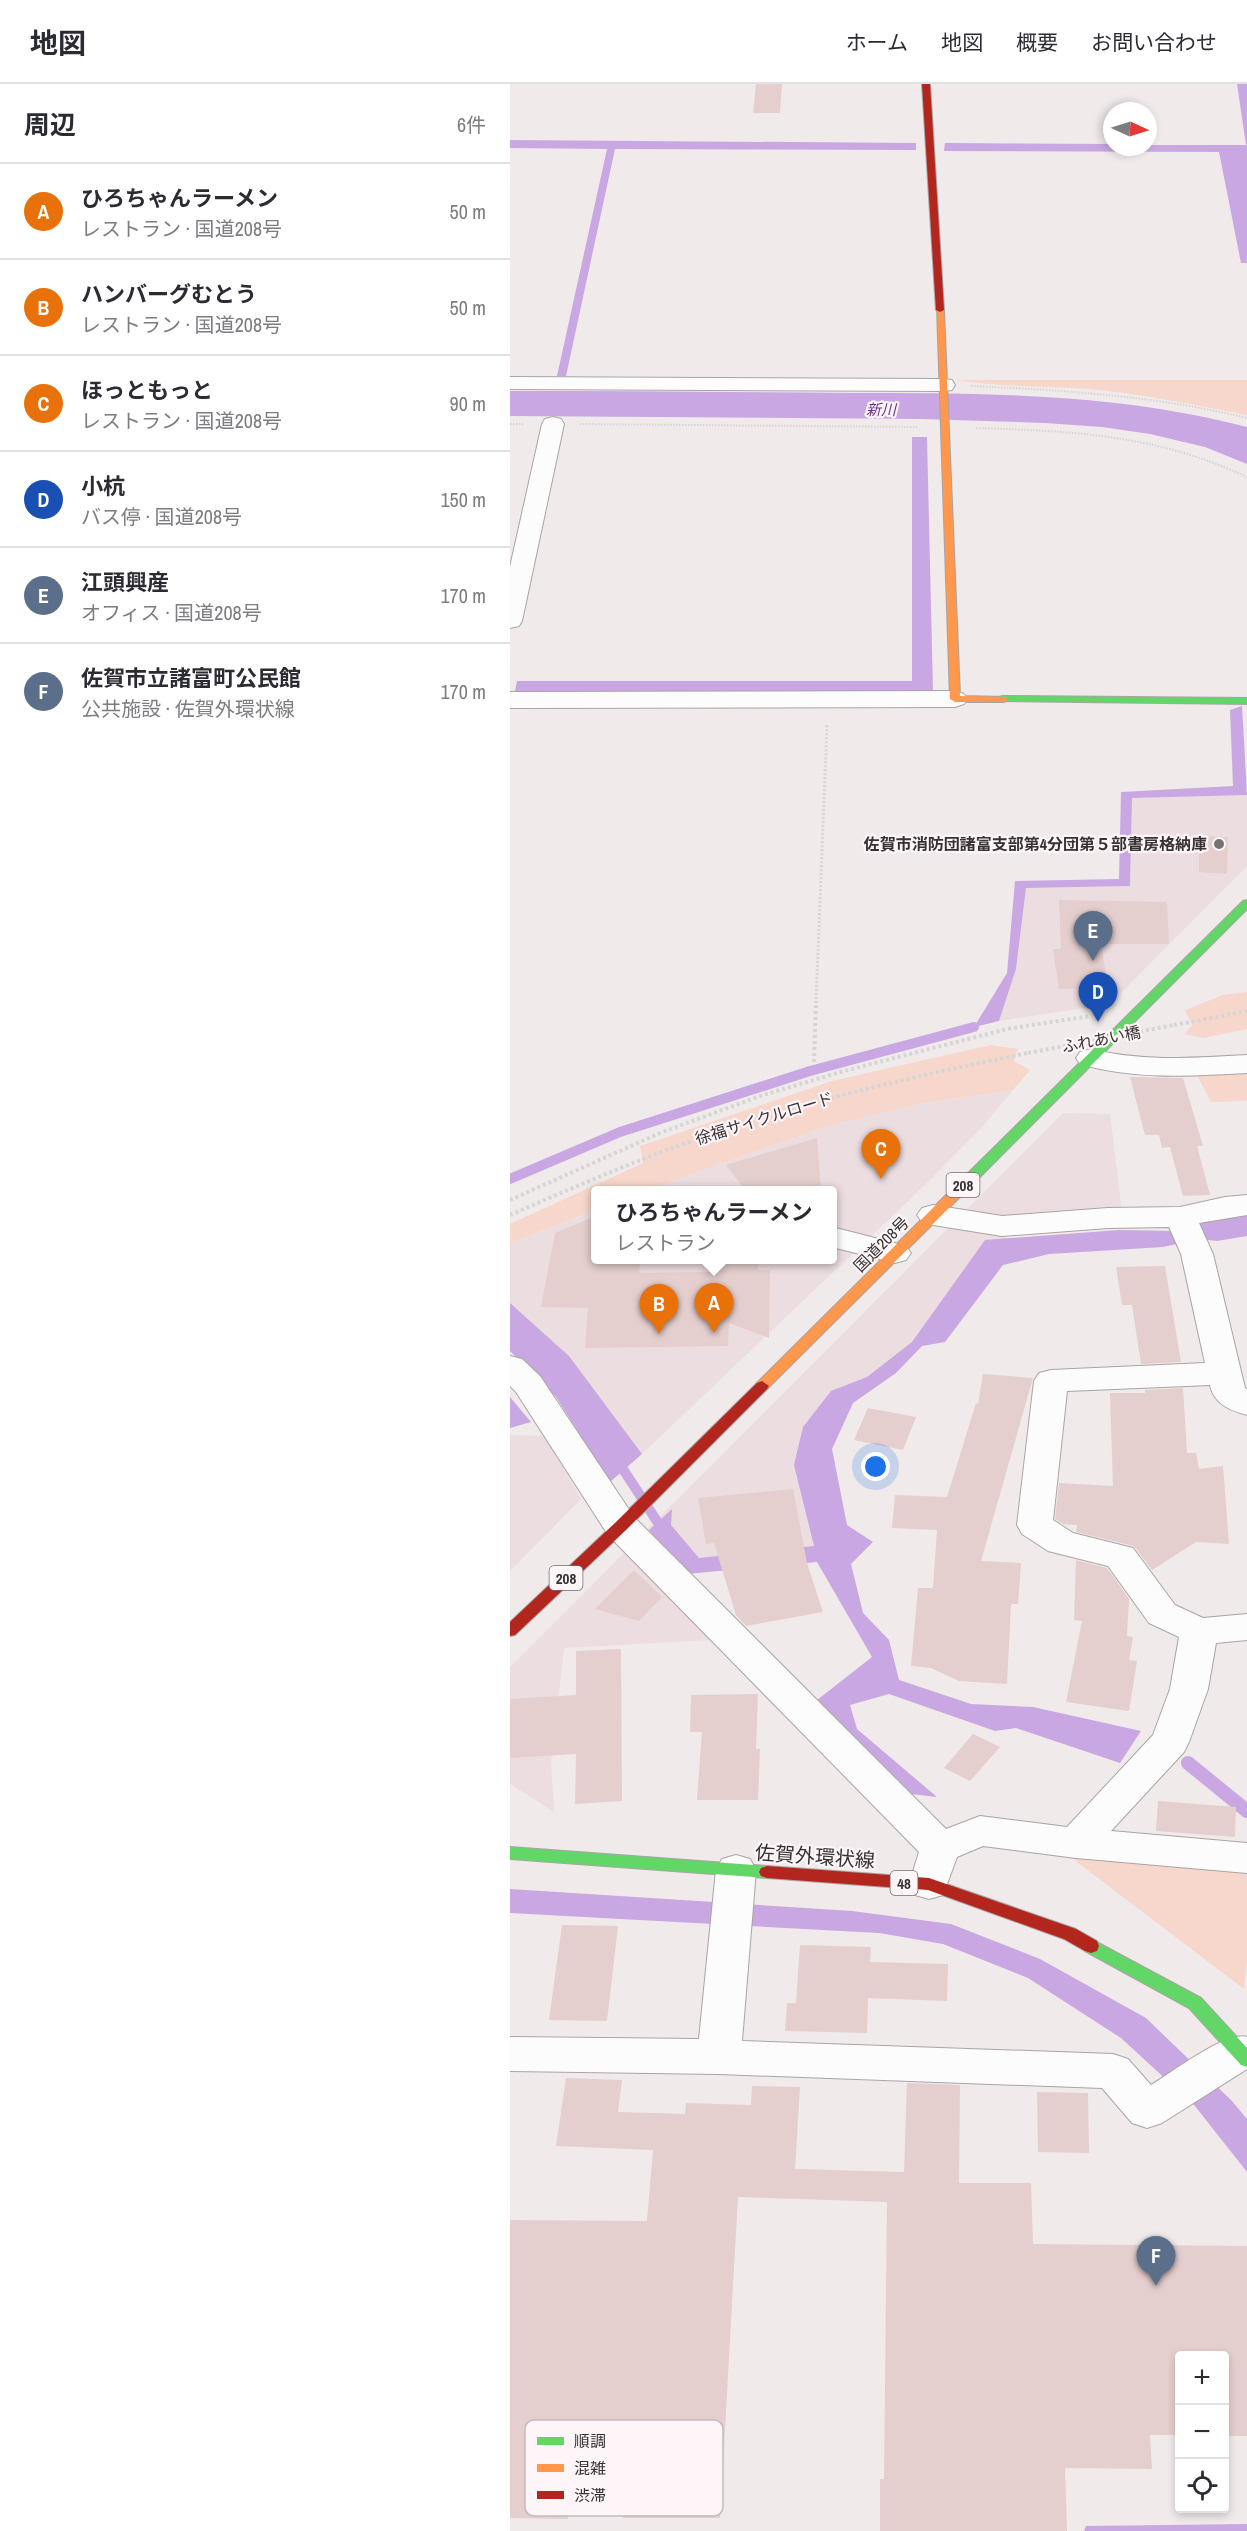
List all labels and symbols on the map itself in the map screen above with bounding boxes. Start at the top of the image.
north arrow [1103,102,1157,156]
water label: 新川 [866,399,898,420]
place label: 佐賀市消防団諸富支部第4分団第５部書房格納庫 [863,833,1207,855]
marker: 佐賀市消防団諸富支部第4分団第５部書房格納庫 [1212,837,1226,851]
pin: E [1074,912,1112,961]
pin: D [1078,972,1118,1022]
street label: ふれあい橋 [1060,1021,1142,1057]
street label: 徐福サイクルロード [692,1087,836,1149]
pin: C [862,1130,901,1179]
road number: 208 [946,1173,980,1197]
street label: 国道208号 [849,1212,913,1276]
pin: B [640,1284,678,1334]
pin: A [694,1284,734,1333]
your location [861,1452,890,1481]
road number: 208 [550,1566,582,1590]
street label: 佐賀外環状線 [754,1838,876,1874]
road number: 48 [890,1871,918,1895]
pin: F [1136,2236,1176,2286]
legend [525,2420,723,2516]
text: 順調 [574,2430,606,2452]
text: 混雑 [574,2457,606,2479]
text: 渋滞 [574,2484,606,2506]

